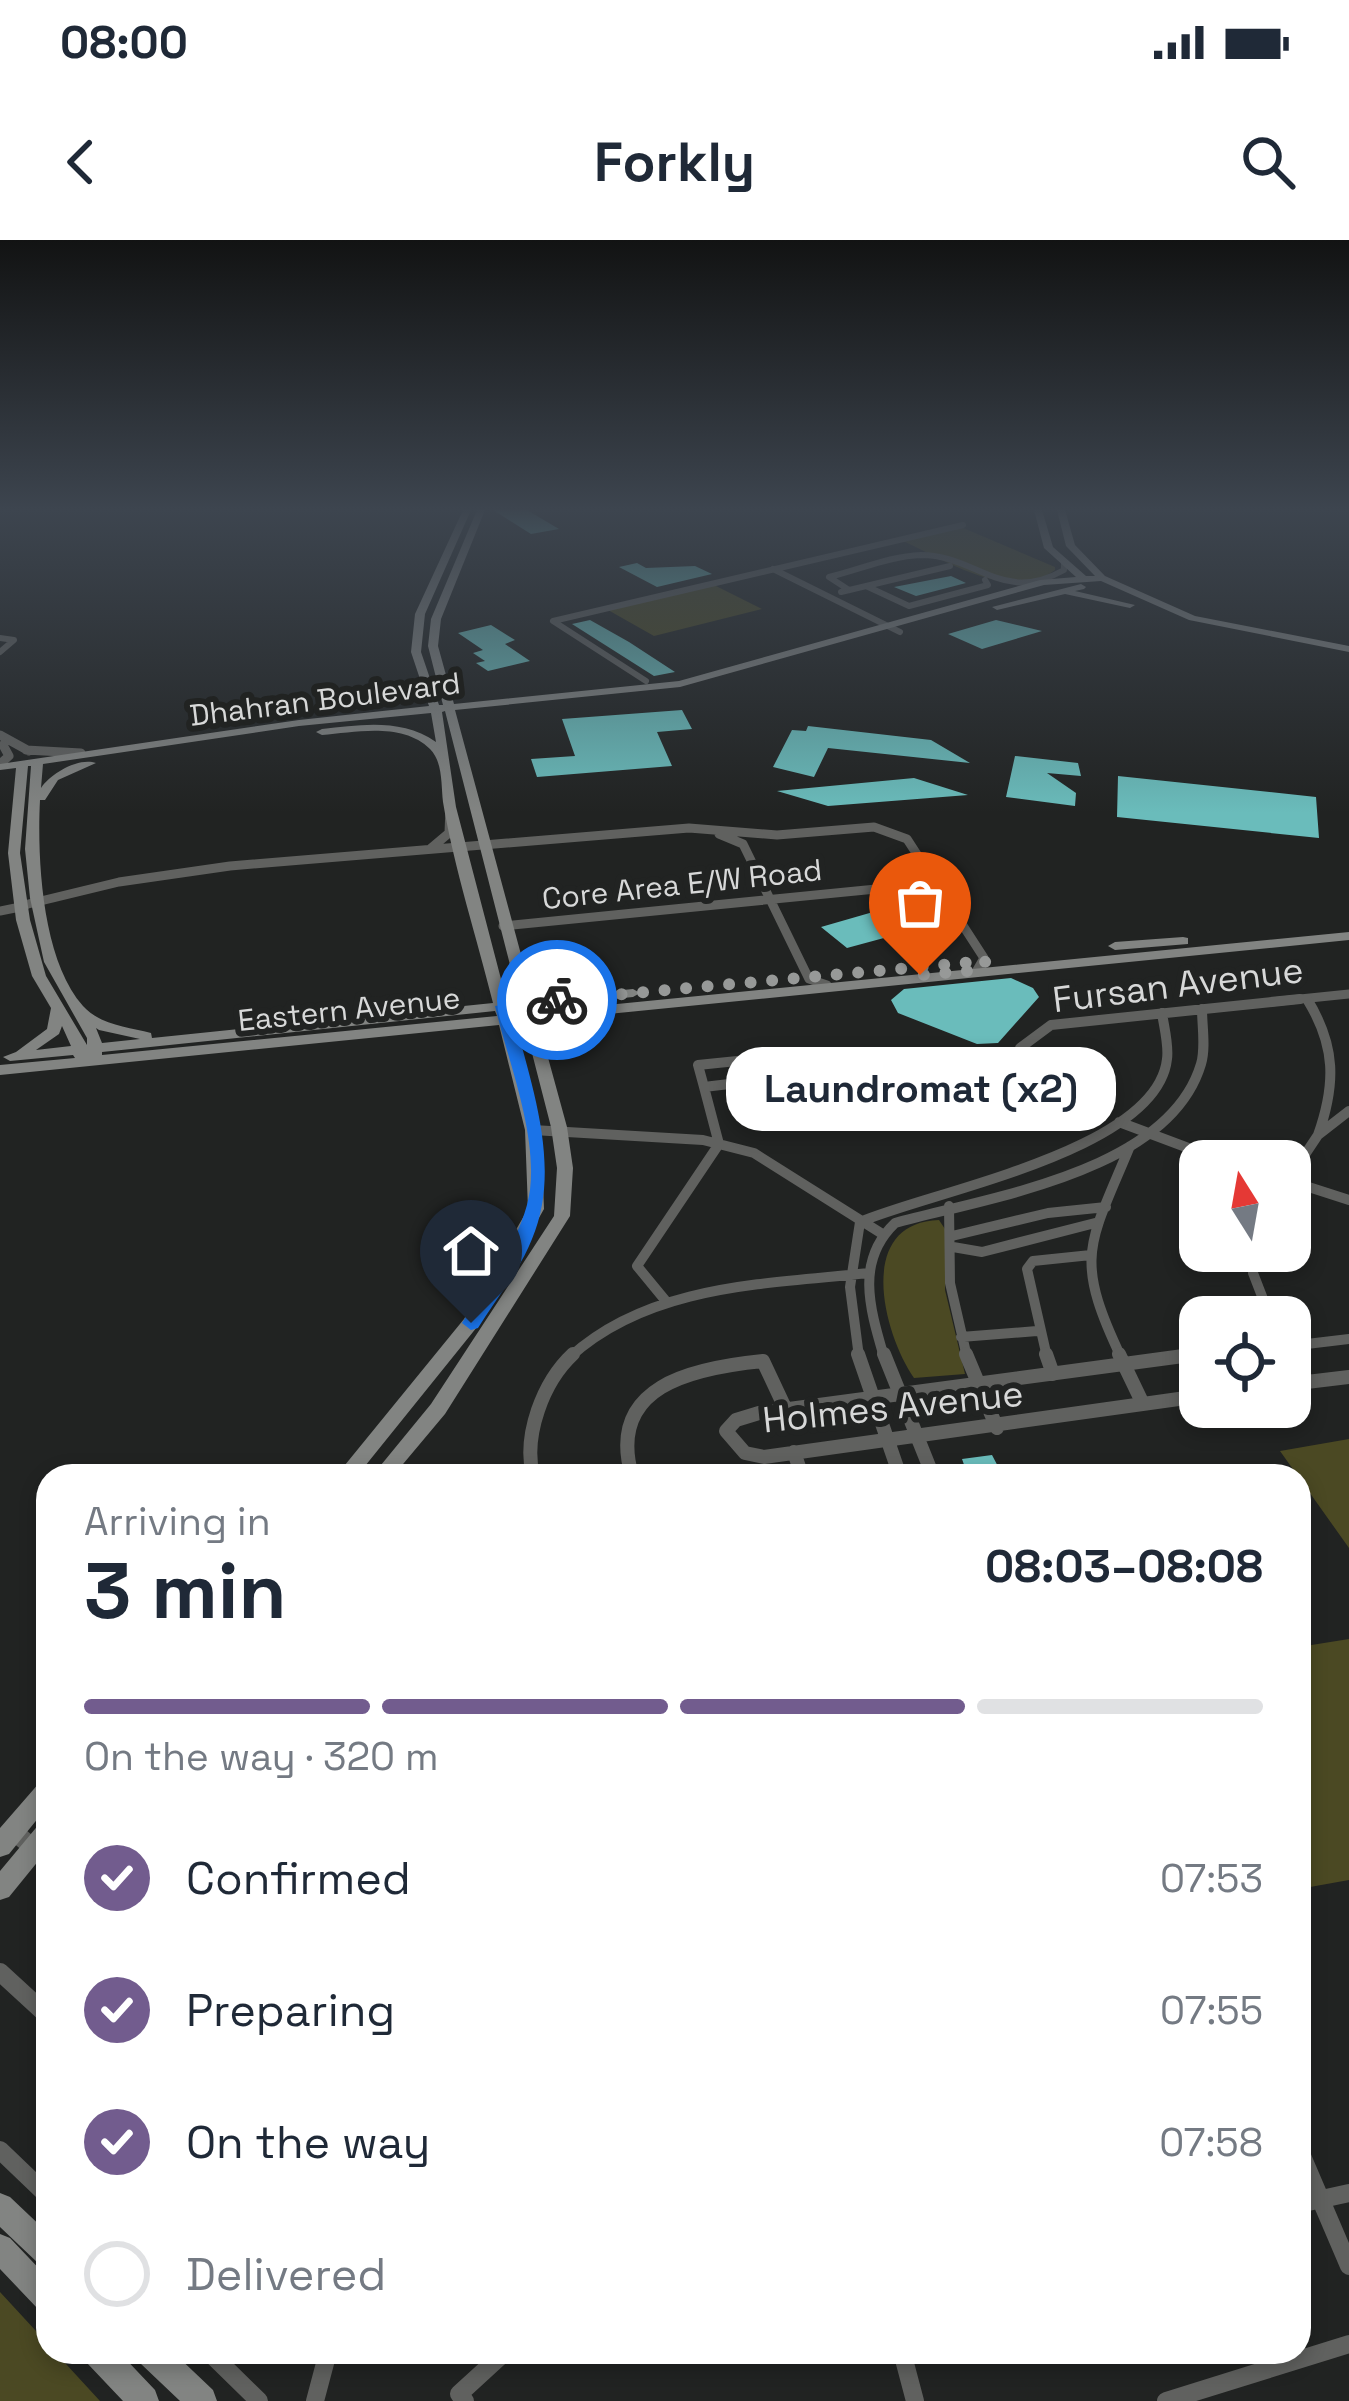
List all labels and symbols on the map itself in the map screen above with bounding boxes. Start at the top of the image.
street label: Dhahran Boulevard [187,663,463,735]
street label: Core Area E/W Road [540,850,824,918]
pin [869,852,971,975]
courier [497,940,617,1060]
street label: Fursan Avenue [1050,947,1306,1023]
street label: Eastern Avenue [236,978,462,1040]
callout: Laundromat (x2) [725,1047,1115,1131]
north arrow [1179,1140,1311,1272]
pin [420,1200,522,1323]
street label: Holmes Avenue [760,1370,1026,1444]

